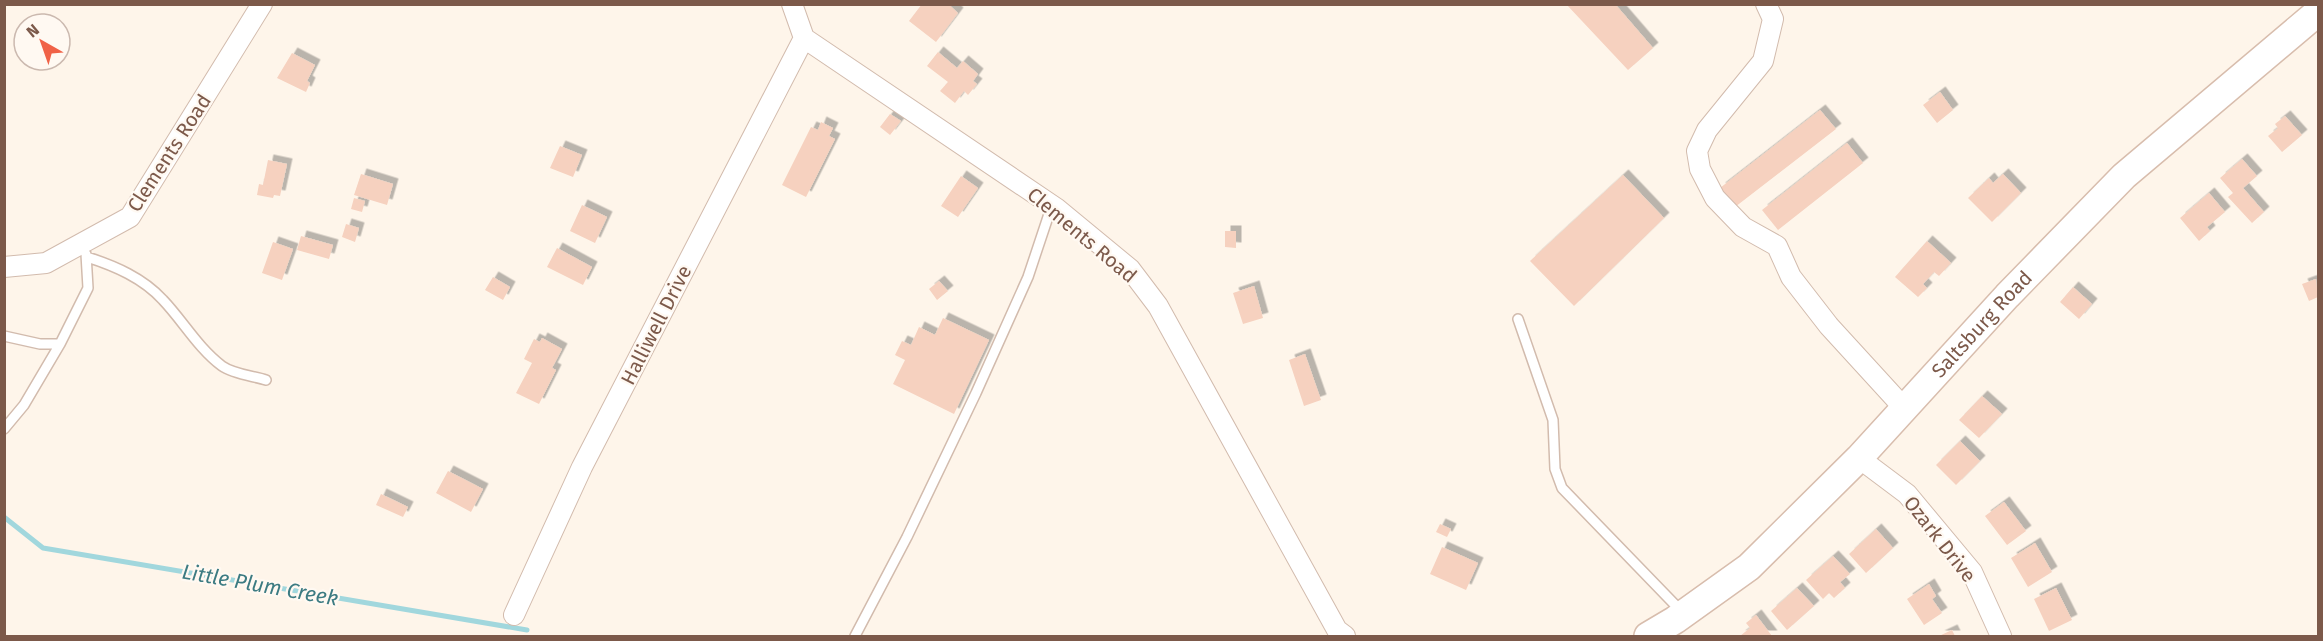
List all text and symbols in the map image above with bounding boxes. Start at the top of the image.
north arrow [12,12,72,72]
text: N [23,20,43,42]
street label: Clements Road [122,90,216,216]
street label: Clements Road [1022,182,1142,288]
street label: Halliwell Drive [616,261,696,389]
street label: Saltsburg Road [1927,266,2037,382]
street label: Ozark Drive [1899,491,1981,587]
water label: Little Plum Creek [180,558,340,612]

